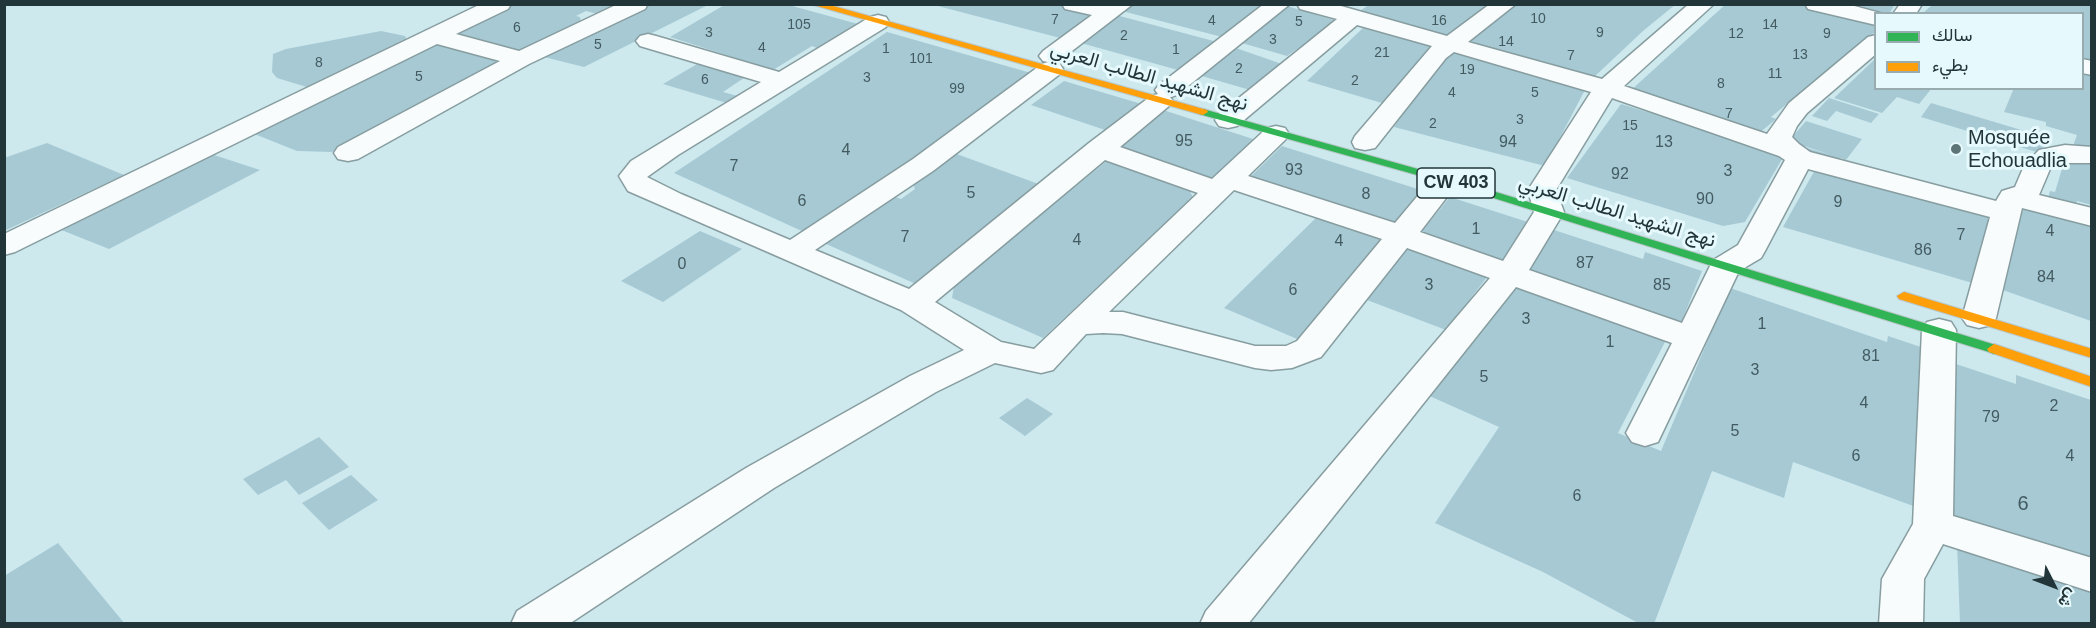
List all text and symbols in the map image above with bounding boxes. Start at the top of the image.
house number: 10 [1530,11,1546,27]
house number: 7 [1051,12,1059,28]
legend [1874,12,2084,90]
house number: 4 [1208,13,1216,29]
house number: 16 [1431,13,1447,29]
house number: 5 [1295,14,1303,30]
house number: 105 [787,17,811,33]
house number: 14 [1762,17,1778,33]
house number: 6 [513,20,521,36]
house number: 3 [705,25,713,41]
house number: 9 [1596,25,1604,41]
text: سالك [1932,25,1972,45]
house number: 12 [1728,26,1744,42]
house number: 9 [1823,26,1831,42]
house number: 2 [1120,28,1128,44]
house number: 3 [1269,32,1277,48]
house number: 14 [1498,34,1514,50]
house number: 5 [594,37,602,53]
street label: نهج الشهيد الطالب العربي [1047,37,1251,117]
house number: 4 [758,40,766,56]
house number: 1 [882,41,890,57]
house number: 1 [1172,42,1180,58]
house number: 21 [1374,45,1390,61]
house number: 13 [1792,47,1808,63]
house number: 7 [1567,48,1575,64]
house number: 101 [909,51,933,67]
house number: 8 [315,55,323,71]
text: بطيء [1932,55,1968,75]
house number: 2 [1235,61,1243,77]
house number: 19 [1459,62,1475,78]
house number: 11 [1768,66,1782,82]
house number: 5 [415,69,423,85]
house number: 3 [863,70,871,86]
house number: 6 [701,72,709,88]
house number: 2 [1351,73,1359,89]
house number: 8 [1717,76,1725,92]
house number: 99 [949,81,965,97]
house number: 4 [1448,85,1456,101]
house number: 5 [1531,85,1539,101]
house number: 7 [1725,106,1733,122]
house number: 3 [1516,112,1524,128]
house number: 2 [1429,116,1437,132]
house number: 15 [1622,118,1638,134]
place label: Mosquée Echouadlia [1968,126,2067,173]
house number: 95 [1175,132,1193,152]
house number: 94 [1499,133,1517,153]
house number: 13 [1655,133,1673,153]
house number: 4 [842,141,850,161]
marker: Mosquée Echouadlia [1949,142,1963,156]
house number: 7 [730,157,738,177]
house number: 93 [1285,161,1303,181]
house number: 3 [1724,162,1732,182]
house number: 92 [1611,165,1629,185]
road number: CW 403 [1417,168,1495,198]
street label: نهج الشهيد الطالب العربي [1516,171,1718,253]
house number: 5 [967,184,975,204]
house number: 8 [1362,185,1370,205]
house number: 90 [1696,190,1714,210]
house number: 6 [798,192,806,212]
house number: 9 [1834,193,1842,213]
house number: 1 [1472,220,1480,240]
house number: 4 [2046,222,2054,242]
house number: 7 [1957,226,1965,246]
house number: 7 [901,228,909,248]
house number: 4 [1073,231,1081,251]
house number: 4 [1335,232,1343,252]
house number: 86 [1914,241,1932,261]
house number: 87 [1576,254,1594,274]
house number: 0 [678,255,686,275]
house number: 84 [2037,268,2055,288]
house number: 3 [1425,276,1433,296]
house number: 85 [1653,276,1671,296]
house number: 6 [1289,281,1297,301]
house number: 3 [1522,310,1530,330]
house number: 1 [1758,315,1766,335]
house number: 1 [1606,333,1614,353]
house number: 81 [1862,347,1880,367]
house number: 3 [1751,361,1759,381]
house number: 5 [1480,368,1488,388]
house number: 4 [1860,394,1868,414]
house number: 2 [2050,397,2058,417]
house number: 79 [1982,408,2000,428]
house number: 5 [1731,422,1739,442]
house number: 6 [1852,447,1860,467]
house number: 4 [2066,447,2074,467]
house number: 6 [1573,487,1581,507]
house number: 6 [2017,492,2029,516]
north arrow [2024,556,2084,616]
text: ش [2055,586,2081,611]

